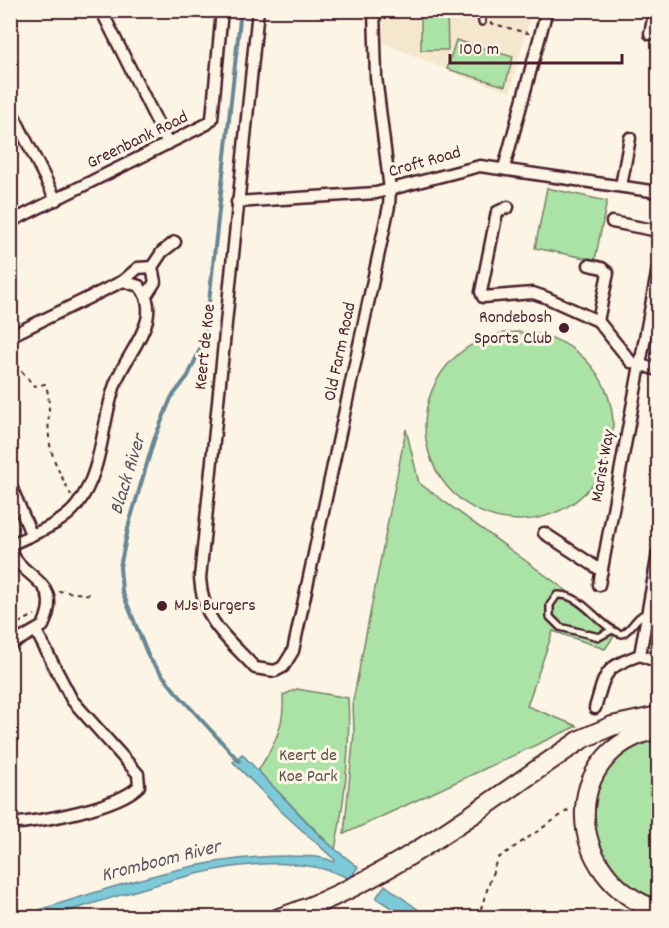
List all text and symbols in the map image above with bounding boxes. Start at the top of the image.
scale bar [450,27,622,65]
text: 100 m [459,38,499,63]
street label: Greenbank Road [83,106,193,176]
street label: Croft Road [386,141,464,185]
street label: Old Farm Road [318,300,364,404]
street label: Keert de Koe [189,303,223,391]
place label: Rondebosh Sports Club [474,306,552,352]
marker: Rondebosh Sports Club [557,321,571,335]
street label: Marist Way [585,427,623,504]
water label: Black River [104,429,155,518]
place label: MJs Burgers [174,594,256,619]
marker: MJs Burgers [155,599,169,613]
park label: Keert de Koe Park [278,744,338,790]
water label: Kromboom River [98,833,226,890]

